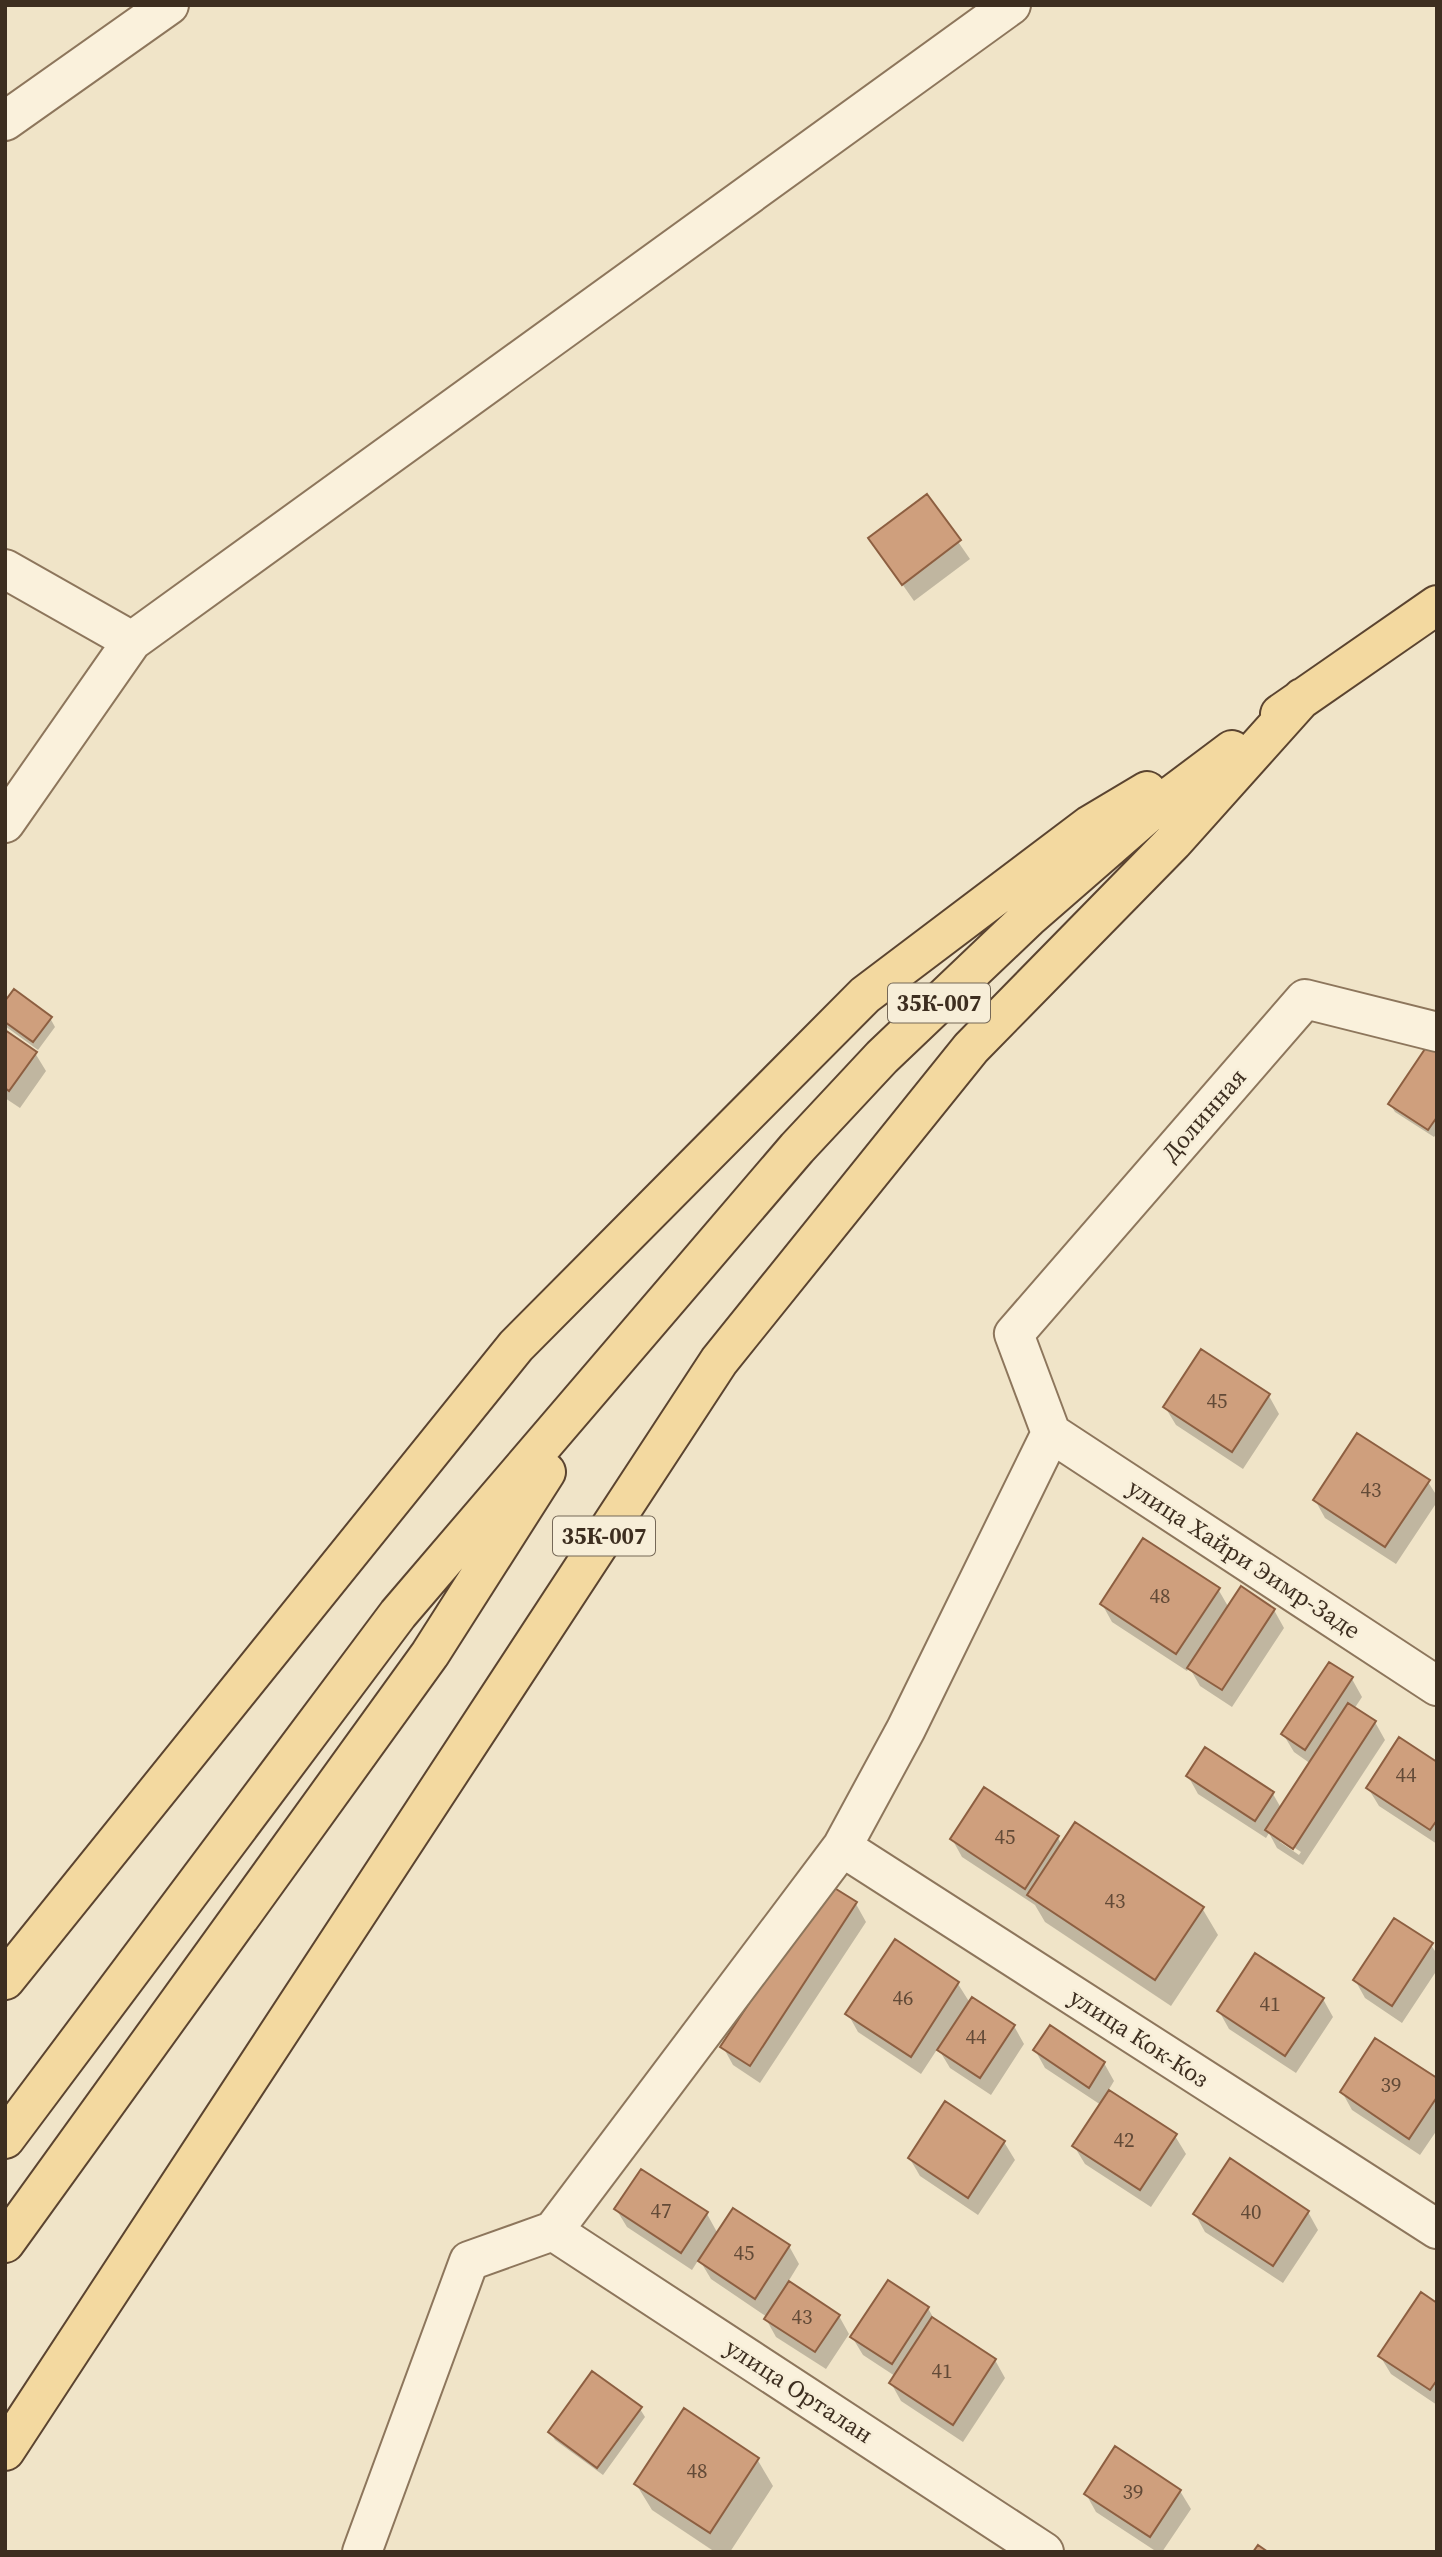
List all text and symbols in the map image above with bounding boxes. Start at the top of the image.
road number: 35К-007 [888,984,990,1022]
street label: Долинная [1154,1061,1253,1168]
house number: 45 [1207,1386,1228,1415]
street label: улица Хайри Эимр-Заде [1121,1471,1367,1646]
house number: 43 [1361,1475,1382,1504]
road number: 35К-007 [553,1516,655,1555]
house number: 48 [1150,1581,1171,1610]
house number: 44 [1396,1760,1417,1789]
house number: 45 [995,1822,1016,1851]
house number: 43 [1105,1886,1126,1915]
street label: улица Кок-Коз [1063,1980,1215,2095]
house number: 46 [893,1983,914,2012]
house number: 41 [1260,1989,1281,2018]
house number: 44 [966,2022,987,2051]
house number: 39 [1381,2070,1402,2099]
house number: 42 [1114,2125,1135,2154]
house number: 47 [651,2196,672,2225]
house number: 40 [1241,2197,1262,2226]
house number: 45 [734,2238,755,2267]
house number: 43 [792,2302,813,2331]
street label: улица Орталан [719,2330,880,2451]
house number: 41 [932,2356,953,2385]
house number: 48 [687,2456,708,2485]
house number: 39 [1123,2477,1144,2506]

